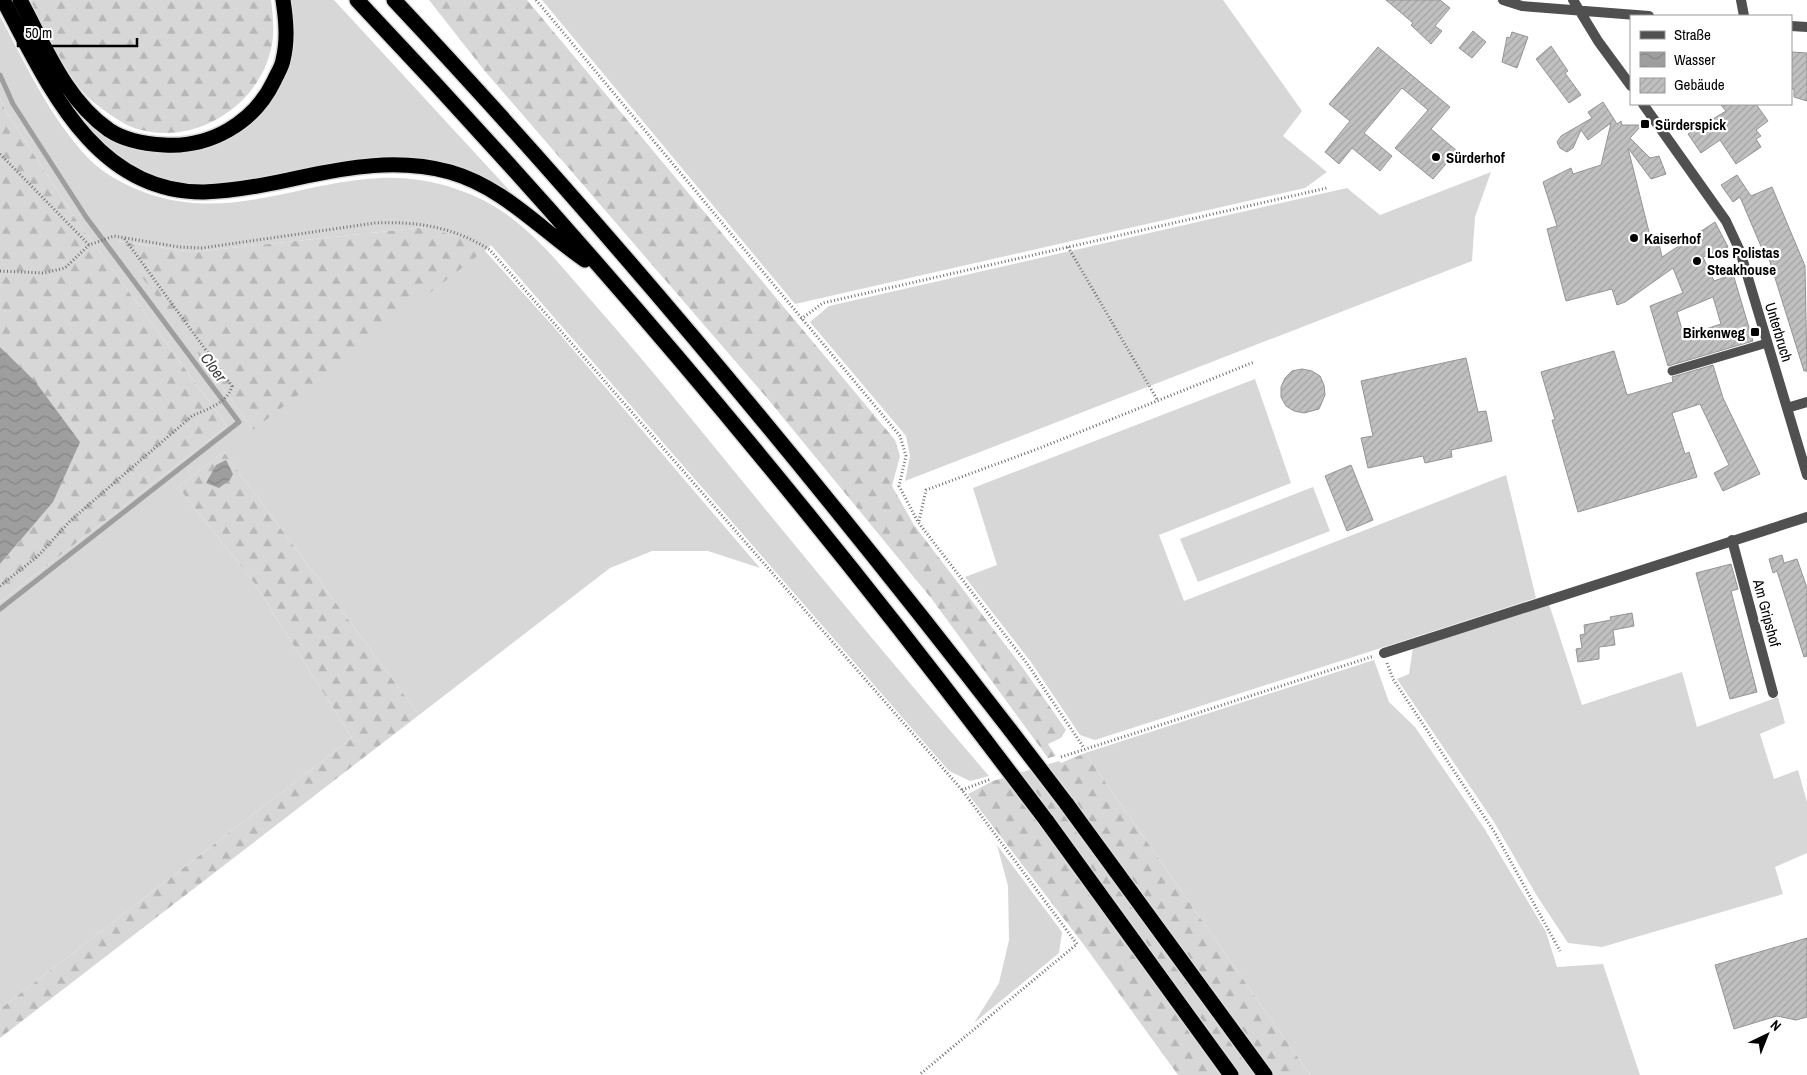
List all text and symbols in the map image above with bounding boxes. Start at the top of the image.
scale bar [18,15,136,47]
legend [1630,15,1792,105]
text: 50 m [25,22,52,43]
text: Straße [1674,24,1711,45]
text: Wasser [1674,49,1715,70]
text: Gebäude [1674,74,1725,95]
place label: Sürderspick [1655,114,1726,135]
marker: Sürderspick [1639,118,1651,130]
place label: Sürderhof [1446,147,1506,168]
marker: Sürderhof [1430,151,1442,163]
place label: Kaiserhof [1644,228,1702,249]
marker: Kaiserhof [1628,232,1640,244]
place label: Los Polistas Steakhouse [1707,242,1780,280]
marker: Los Polistas Steakhouse [1691,255,1703,267]
street label: Unterbruch [1760,300,1798,364]
place label: Birkenweg [1683,322,1745,343]
marker: Birkenweg [1749,326,1761,338]
water label: Cloer [196,348,233,387]
street label: Am Gripshof [1748,576,1786,650]
north arrow [1742,1010,1792,1060]
text: N [1767,1016,1785,1035]

